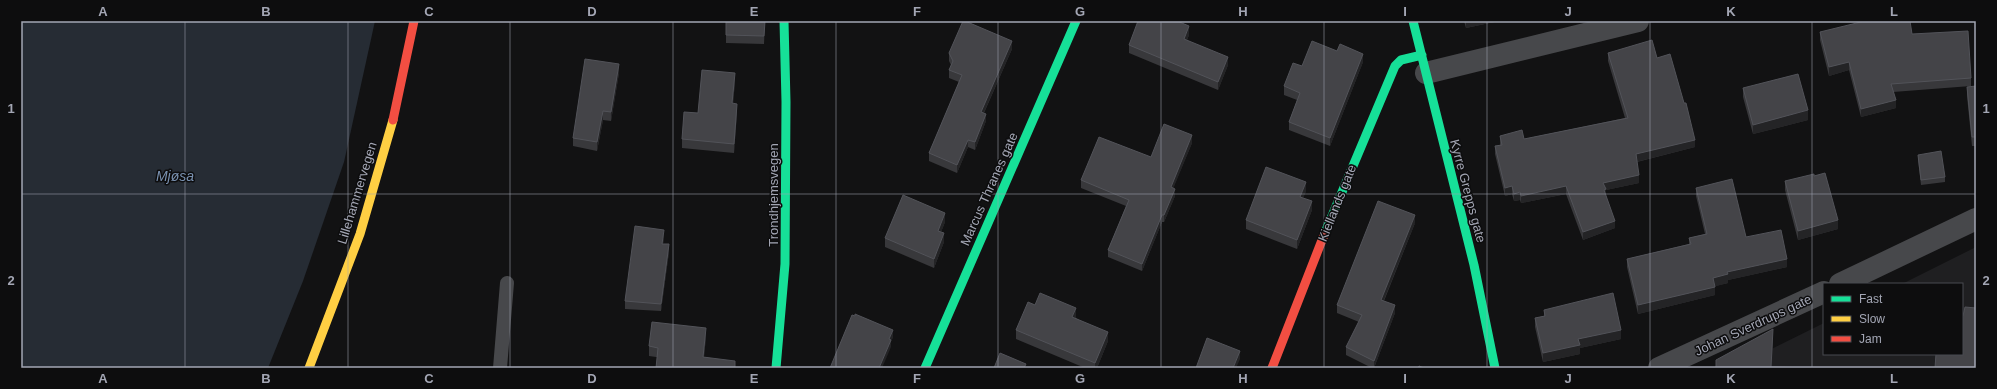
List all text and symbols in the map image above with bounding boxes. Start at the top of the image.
text: A [98,4,108,19]
text: B [261,4,271,19]
text: C [424,4,434,19]
text: D [587,4,597,19]
text: E [750,4,759,19]
text: F [913,4,921,19]
text: G [1075,4,1085,19]
text: H [1238,4,1248,19]
text: I [1403,4,1407,19]
text: J [1564,4,1572,19]
text: K [1726,4,1736,19]
text: L [1890,4,1898,19]
text: 1 [7,101,15,116]
text: 1 [1982,101,1990,116]
street label: Marcus Thranes gate [957,130,1021,248]
street label: Kyrre Grepps gate [1447,138,1489,244]
street label: Lillehammervegen [334,140,380,246]
street label: Trondhjemsvegen [766,143,781,247]
street label: Kiellands gate [1315,162,1359,244]
water label: Mjøsa [156,168,194,184]
text: 2 [7,273,15,288]
text: 2 [1982,273,1990,288]
legend [1823,283,1963,355]
street label: Johan Sverdrups gate [1692,291,1814,359]
text: Fast [1859,292,1883,306]
text: Slow [1859,312,1885,326]
text: Jam [1859,332,1882,346]
text: A [98,371,108,386]
text: B [261,371,271,386]
text: C [424,371,434,386]
text: D [587,371,597,386]
text: E [750,371,759,386]
text: F [913,371,921,386]
text: G [1075,371,1085,386]
text: H [1238,371,1248,386]
text: I [1403,371,1407,386]
text: J [1564,371,1572,386]
text: K [1726,371,1736,386]
text: L [1890,371,1898,386]

